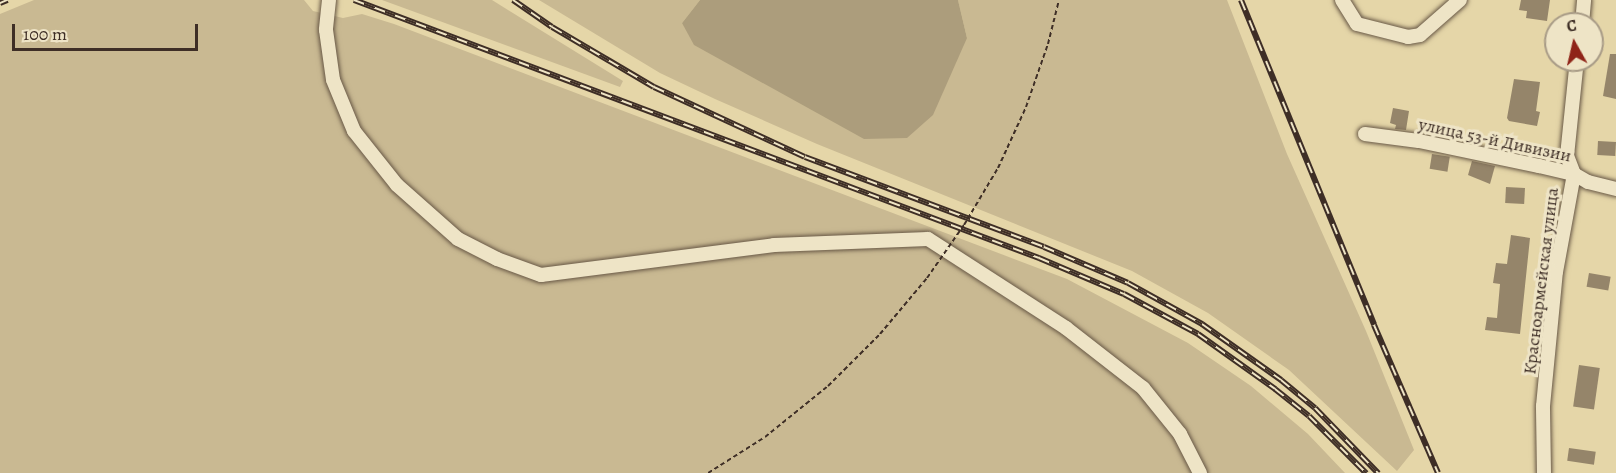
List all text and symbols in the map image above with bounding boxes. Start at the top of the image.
scale bar [15,12,201,50]
north arrow [1544,12,1604,72]
text: С [1565,15,1578,38]
text: 100 m [23,22,67,46]
street label: улица 53-й Дивизии [1417,113,1573,167]
street label: Красноармейская улица [1519,186,1563,376]

